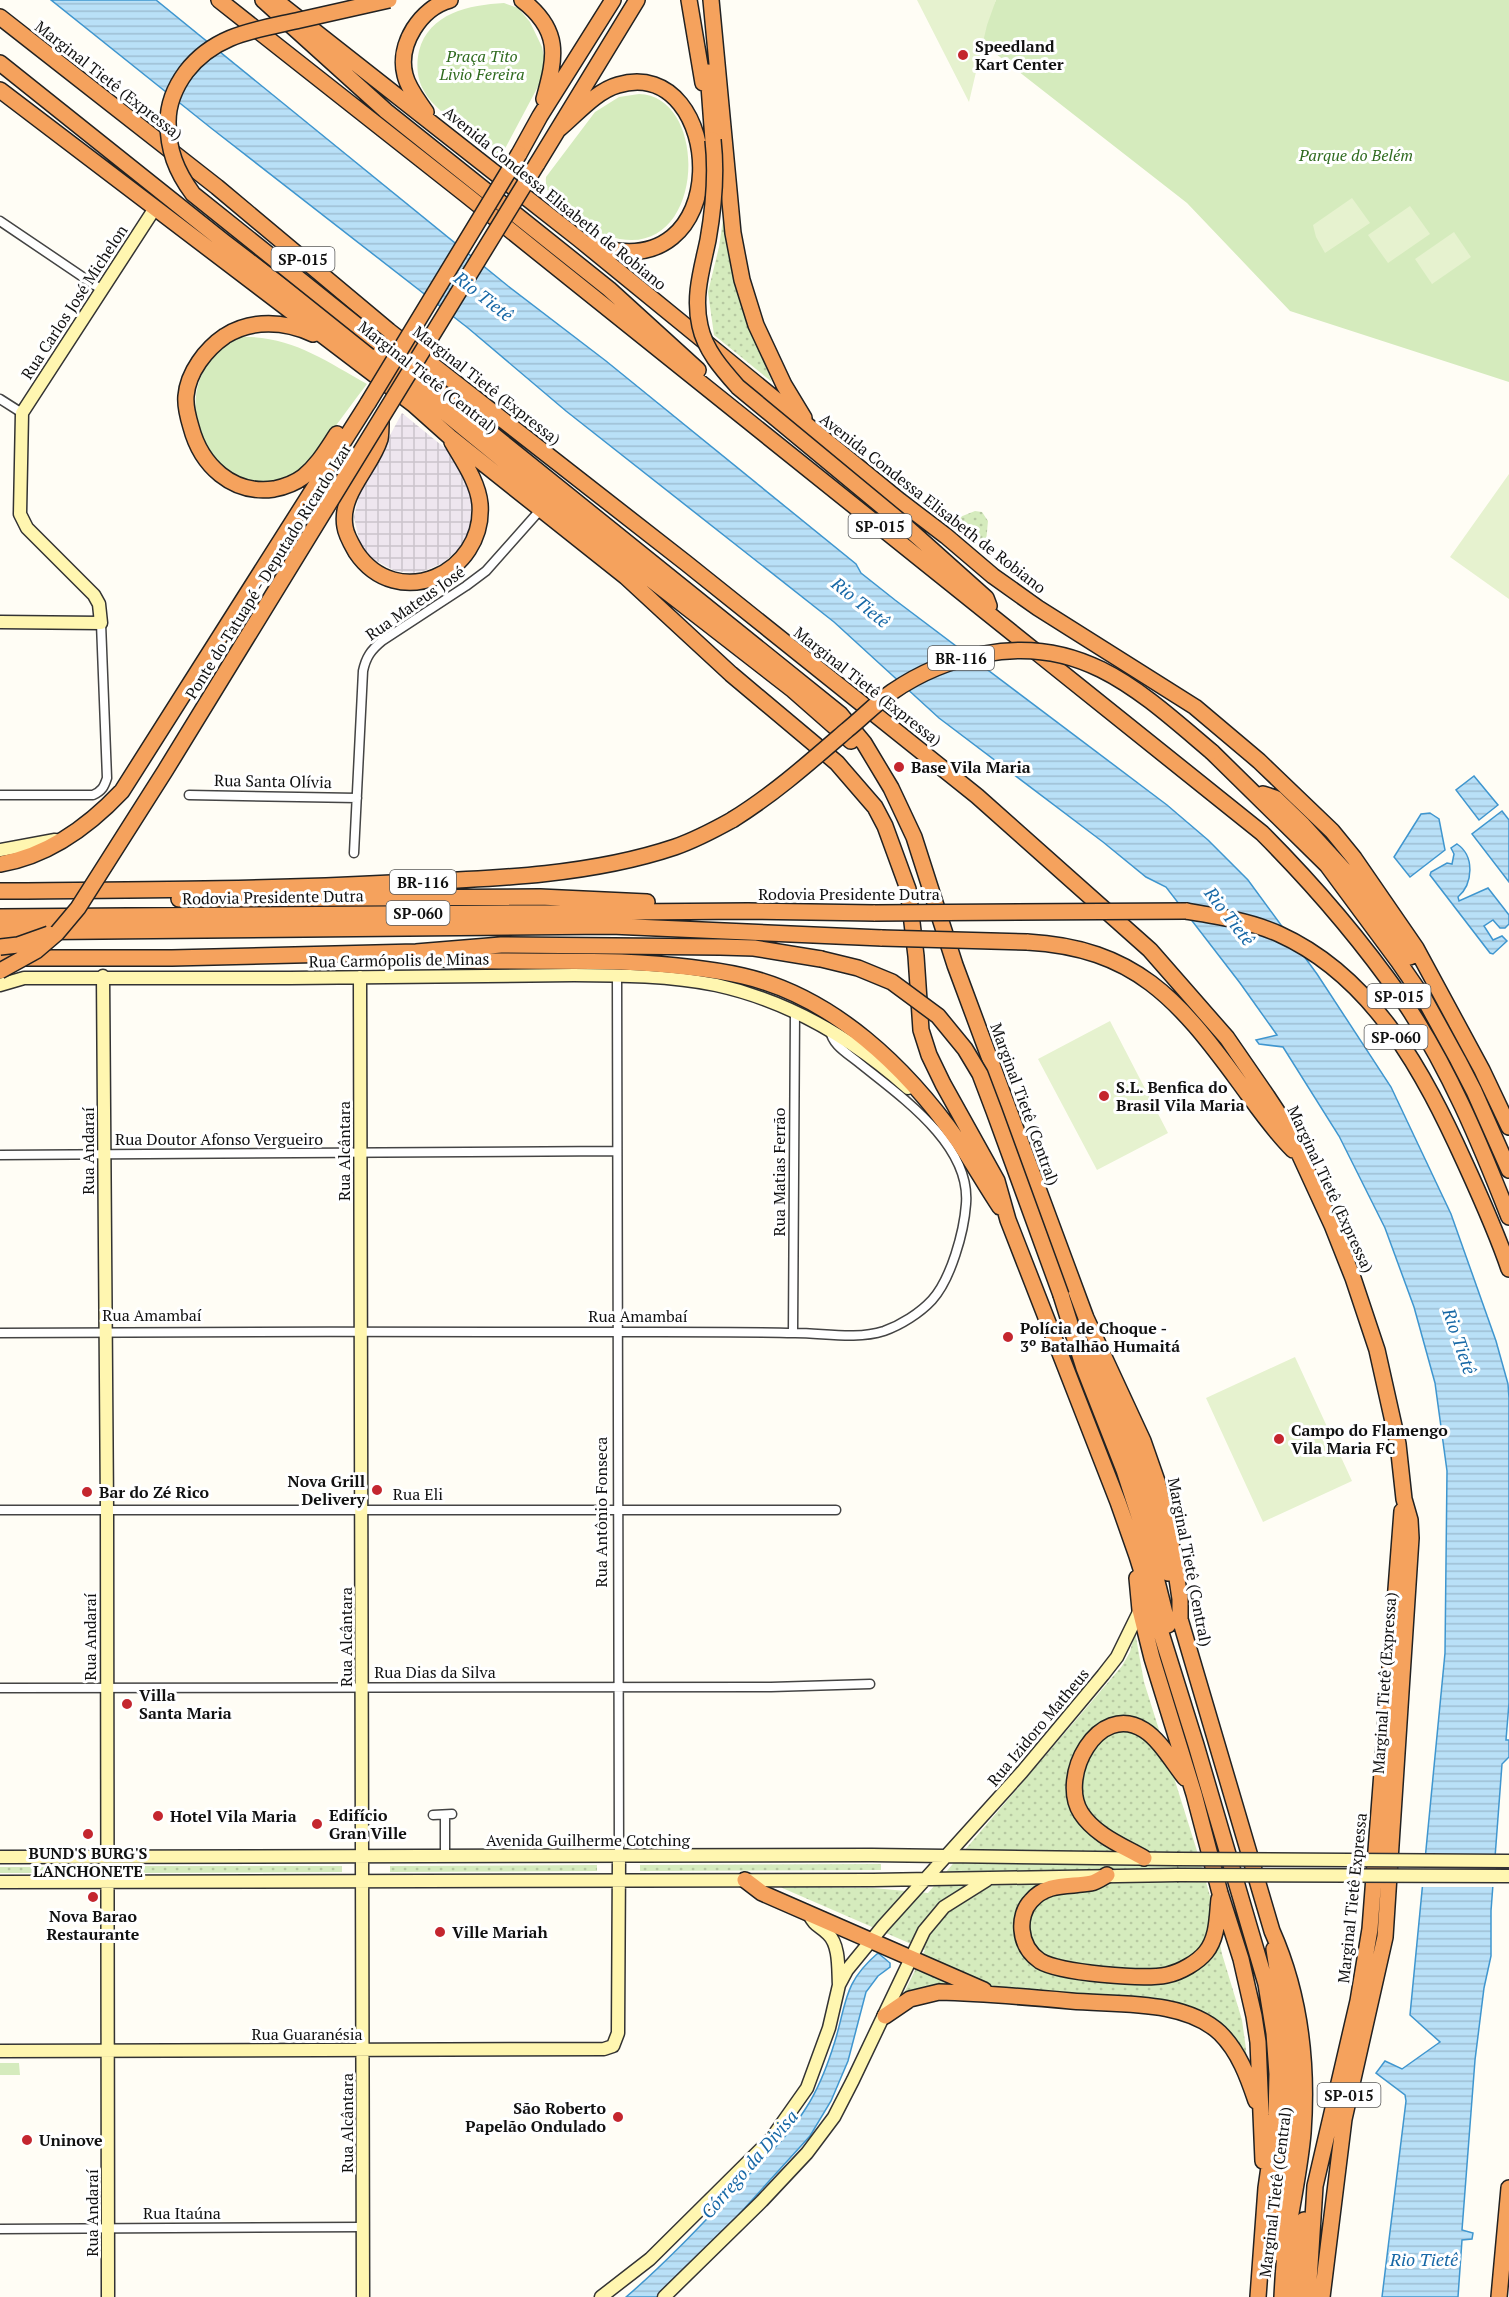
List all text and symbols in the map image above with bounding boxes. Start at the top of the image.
street label: Marginal Tietê (Expressa) [31,15,187,145]
place label: Speedland Kart Center [975,35,1064,75]
park label: Praça Tito Livio Fereira [438,45,525,85]
marker: Speedland Kart Center [956,48,970,62]
street label: Avenida Condessa Elisabeth de Robiano [439,101,671,295]
park label: Parque do Belém [1298,144,1413,166]
street label: Rua Carlos José Michelon [16,220,133,384]
road number: SP-015 [272,247,334,271]
water label: Rio Tietê [449,265,518,327]
street label: Marginal Tietê (Central) [354,315,502,439]
street label: Marginal Tietê (Expressa) [409,320,565,450]
street label: Avenida Condessa Elisabeth de Robiano [815,408,1051,598]
street label: Ponte do Tatuapé - Deputado Ricardo Izar [180,438,357,703]
road number: SP-015 [848,514,912,538]
street label: Rua Mateus José [361,561,469,645]
water label: Rio Tietê [826,570,895,633]
street label: Marginal Tietê (Expressa) [790,621,946,751]
road number: BR-116 [928,646,994,670]
place label: Base Vila Maria [911,756,1031,778]
marker: Base Vila Maria [892,760,906,774]
street label: Rua Santa Olívia [214,769,332,793]
road number: BR-116 [390,870,456,894]
water label: Rio Tietê [1199,881,1261,950]
street label: Rodovia Presidente Dutra [758,883,940,905]
street label: Rodovia Presidente Dutra [182,884,364,910]
road number: SP-060 [386,901,450,925]
street label: Rua Carmópolis de Minas [308,947,490,973]
road number: SP-015 [1368,984,1430,1008]
street label: Marginal Tietê (Central) [985,1020,1065,1188]
road number: SP-060 [1364,1025,1428,1049]
place label: S.L. Benfica do Brasil Vila Maria [1116,1076,1245,1116]
marker: S.L. Benfica do Brasil Vila Maria [1097,1089,1111,1103]
street label: Rua Alcântara [333,1101,355,1201]
street label: Marginal Tietê (Expressa) [1283,1102,1379,1276]
street label: Rua Andaraí [77,1107,99,1195]
street label: Rua Matias Ferrão [768,1107,790,1236]
street label: Rua Doutor Afonso Vergueiro [115,1128,323,1150]
street label: Rua Amambaí [102,1304,202,1326]
water label: Rio Tietê [1437,1304,1482,1377]
street label: Rua Amambaí [588,1305,688,1327]
place label: Polícia de Choque - 3º Batalhão Humaitá [1020,1317,1180,1357]
marker: Polícia de Choque - 3º Batalhão Humaitá [1001,1330,1015,1344]
place label: Campo do Flamengo Vila Maria FC [1291,1419,1448,1459]
marker: Campo do Flamengo Vila Maria FC [1272,1432,1286,1446]
street label: Rua Antônio Fonseca [590,1437,612,1587]
place label: Nova Grill Delivery [288,1470,366,1510]
street label: Marginal Tietê (Central) [1163,1476,1217,1648]
place label: Bar do Zé Rico [99,1481,210,1503]
marker: Nova Grill Delivery [370,1483,384,1497]
street label: Rua Eli [393,1483,443,1505]
marker: Bar do Zé Rico [80,1485,94,1499]
street label: Rua Alcântara [335,1587,357,1687]
street label: Marginal Tietê (Expressa) [1367,1591,1401,1775]
street label: Rua Andaraí [79,1593,101,1681]
street label: Rua Dias da Silva [374,1661,496,1683]
street label: Rua Izidoro Matheus [982,1663,1094,1791]
place label: Villa Santa Maria [139,1684,232,1724]
marker: Villa Santa Maria [120,1697,134,1711]
place label: Edifício Gran Ville [329,1804,407,1844]
place label: Hotel Vila Maria [170,1805,297,1827]
marker: Hotel Vila Maria [151,1809,165,1823]
street label: Marginal Tietê Expressa [1332,1812,1372,1984]
marker: Edifício Gran Ville [310,1817,324,1831]
marker: BUND'S BURG'S LANCHONETE [81,1827,95,1841]
street label: Avenida Guilherme Cotching [486,1829,691,1851]
place label: BUND'S BURG'S LANCHONETE [29,1842,148,1882]
marker: Nova Barao Restaurante [86,1890,100,1904]
place label: Nova Barao Restaurante [47,1905,140,1945]
place label: Ville Mariah [452,1921,549,1943]
marker: Ville Mariah [433,1925,447,1939]
street label: Rua Guaranésia [251,2023,363,2045]
street label: Rua Alcântara [336,2073,358,2173]
road number: SP-015 [1318,2083,1380,2107]
place label: São Roberto Papelão Ondulado [465,2097,606,2137]
water label: Córrego da Divisa [695,2105,803,2223]
street label: Marginal Tietê (Central) [1254,2105,1296,2279]
marker: São Roberto Papelão Ondulado [611,2110,625,2124]
place label: Uninove [39,2129,103,2151]
marker: Uninove [20,2133,34,2147]
street label: Rua Andaraí [81,2169,103,2257]
street label: Rua Itaúna [143,2202,221,2224]
water label: Rio Tietê [1389,2247,1458,2271]

